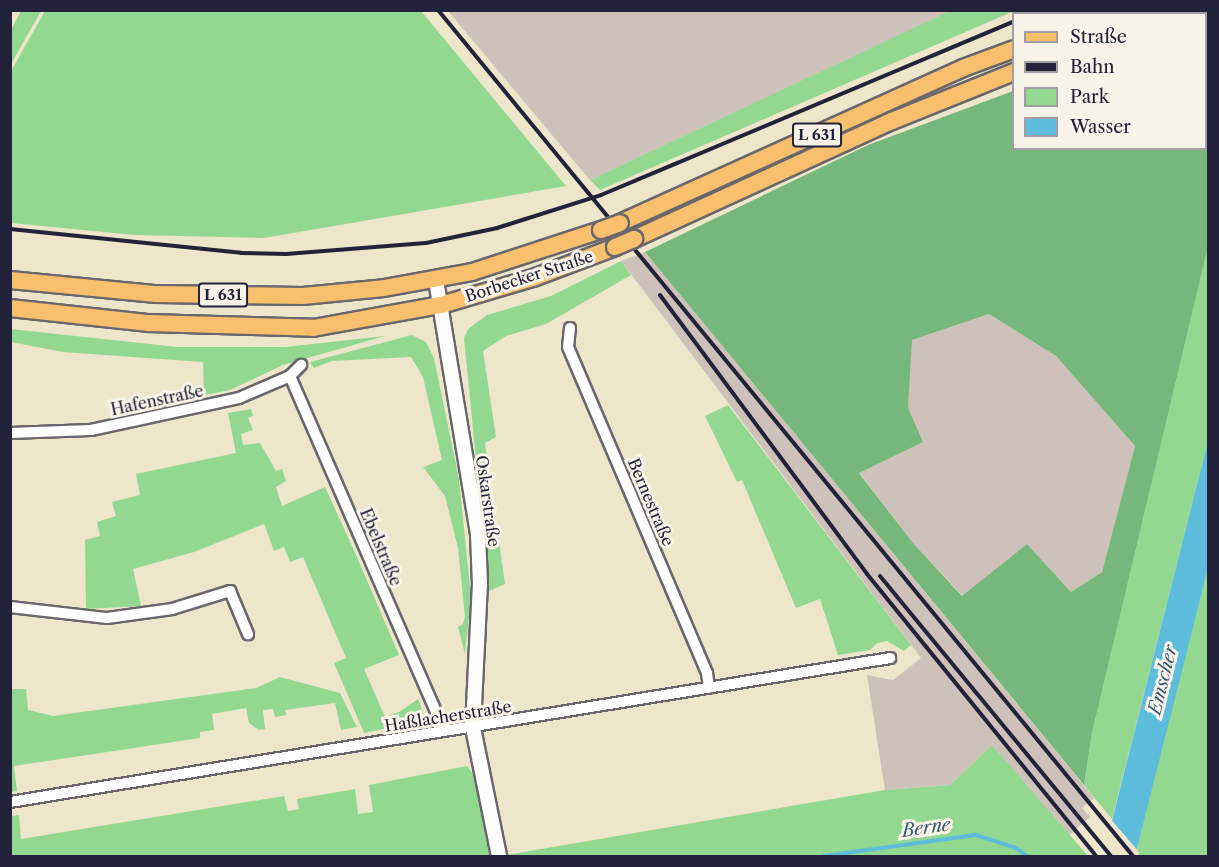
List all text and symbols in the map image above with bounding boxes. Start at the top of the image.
legend [1012,12,1207,150]
text: Straße [1070,26,1127,48]
text: Bahn [1070,56,1115,78]
text: Park [1070,86,1109,108]
text: Wasser [1070,116,1131,138]
road number: L 631 [792,123,842,147]
street label: Borbecker Straße [462,246,596,306]
road number: L 631 [198,283,248,307]
street label: Hafenstraße [109,381,205,419]
street label: Oskarstraße [472,454,504,548]
street label: Bernestraße [624,455,678,549]
street label: Ebelstraße [356,505,406,589]
water label: Emscher [1144,643,1182,717]
street label: Haßlacherstraße [383,696,513,736]
water label: Berne [900,814,952,842]

